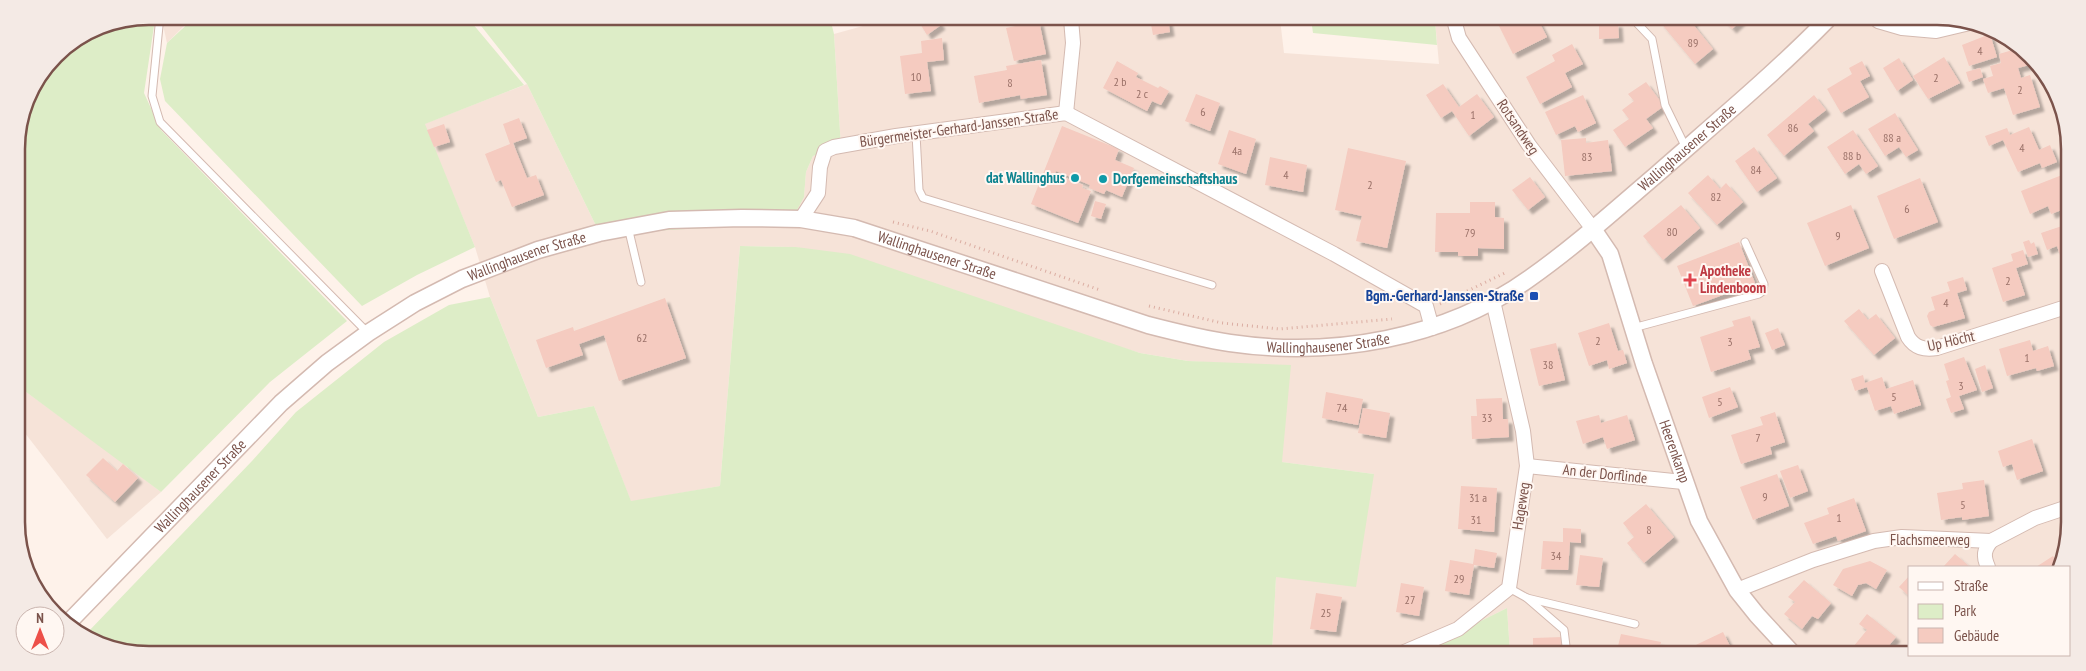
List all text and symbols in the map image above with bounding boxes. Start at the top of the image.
house number: 89 [1688,35,1698,50]
house number: 4 [1977,43,1983,58]
house number: 10 [911,69,921,84]
house number: 2 [1933,70,1939,85]
house number: 2 b [1113,74,1127,89]
house number: 8 [1007,75,1013,90]
house number: 2 [2017,82,2023,97]
house number: 2 c [1136,86,1149,101]
street label: Rotsandweg [1493,95,1544,158]
street label: Wallinghausener Straße [1634,100,1740,195]
street label: Bürgermeister-Gerhard-Janssen-Straße [858,104,1059,151]
house number: 6 [1200,104,1206,119]
house number: 1 [1470,107,1476,122]
house number: 86 [1788,120,1798,135]
house number: 88 a [1883,130,1901,145]
house number: 4 [2019,140,2025,155]
house number: 4a [1232,143,1242,158]
house number: 88 b [1843,148,1861,163]
house number: 83 [1582,149,1592,164]
house number: 84 [1751,162,1762,177]
house number: 4 [1283,167,1289,182]
place label: dat Wallinghus [986,168,1065,187]
place label: Dorfgemeinschaftshaus [1113,169,1238,188]
marker: dat Wallinghus [1069,172,1081,184]
marker: Dorfgemeinschaftshaus [1097,173,1109,185]
house number: 2 [1367,177,1373,192]
house number: 82 [1711,189,1721,204]
house number: 6 [1904,201,1910,216]
house number: 80 [1667,224,1677,239]
house number: 79 [1465,225,1475,240]
street label: Wallinghausener Straße [875,226,999,283]
street label: Wallinghausener Straße [465,227,588,285]
house number: 9 [1835,228,1841,243]
place label: Apotheke Lindenboom [1699,261,1766,297]
house number: 2 [2005,273,2011,288]
marker: Apotheke Lindenboom [1684,274,1696,286]
place label: Bgm.-Gerhard-Janssen-Straße [1366,286,1524,305]
marker: Bgm.-Gerhard-Janssen-Straße [1528,290,1540,302]
house number: 4 [1943,295,1949,310]
street label: Up Höcht [1925,326,1976,355]
street label: Wallinghausener Straße [1266,329,1391,357]
house number: 62 [637,330,647,345]
house number: 2 [1595,333,1601,348]
house number: 3 [1727,334,1733,349]
house number: 1 [2024,350,2030,365]
house number: 38 [1543,357,1553,372]
house number: 3 [1958,378,1964,393]
house number: 5 [1891,389,1897,404]
house number: 5 [1717,394,1723,409]
house number: 74 [1337,400,1348,415]
house number: 33 [1482,410,1492,425]
street label: Heerenkamp [1655,417,1695,485]
house number: 7 [1755,430,1761,445]
street label: Wallinghausener Straße [150,435,250,537]
street label: An der Dorflinde [1562,460,1648,487]
street label: Hageweg [1507,481,1534,531]
house number: 9 [1762,489,1768,504]
house number: 31 a [1469,490,1487,505]
house number: 5 [1960,497,1966,512]
house number: 1 [1836,510,1842,525]
house number: 31 [1471,512,1481,527]
house number: 8 [1646,522,1652,537]
street label: Flachsmeerweg [1890,530,1970,549]
house number: 34 [1551,548,1562,563]
legend [1908,566,2071,656]
house number: 29 [1454,571,1464,586]
text: Straße [1954,576,1988,595]
house number: 27 [1405,592,1415,607]
text: Park [1954,601,1976,620]
house number: 25 [1321,605,1331,620]
north arrow [15,606,65,656]
text: N [36,609,44,627]
text: Gebäude [1954,626,1999,645]

